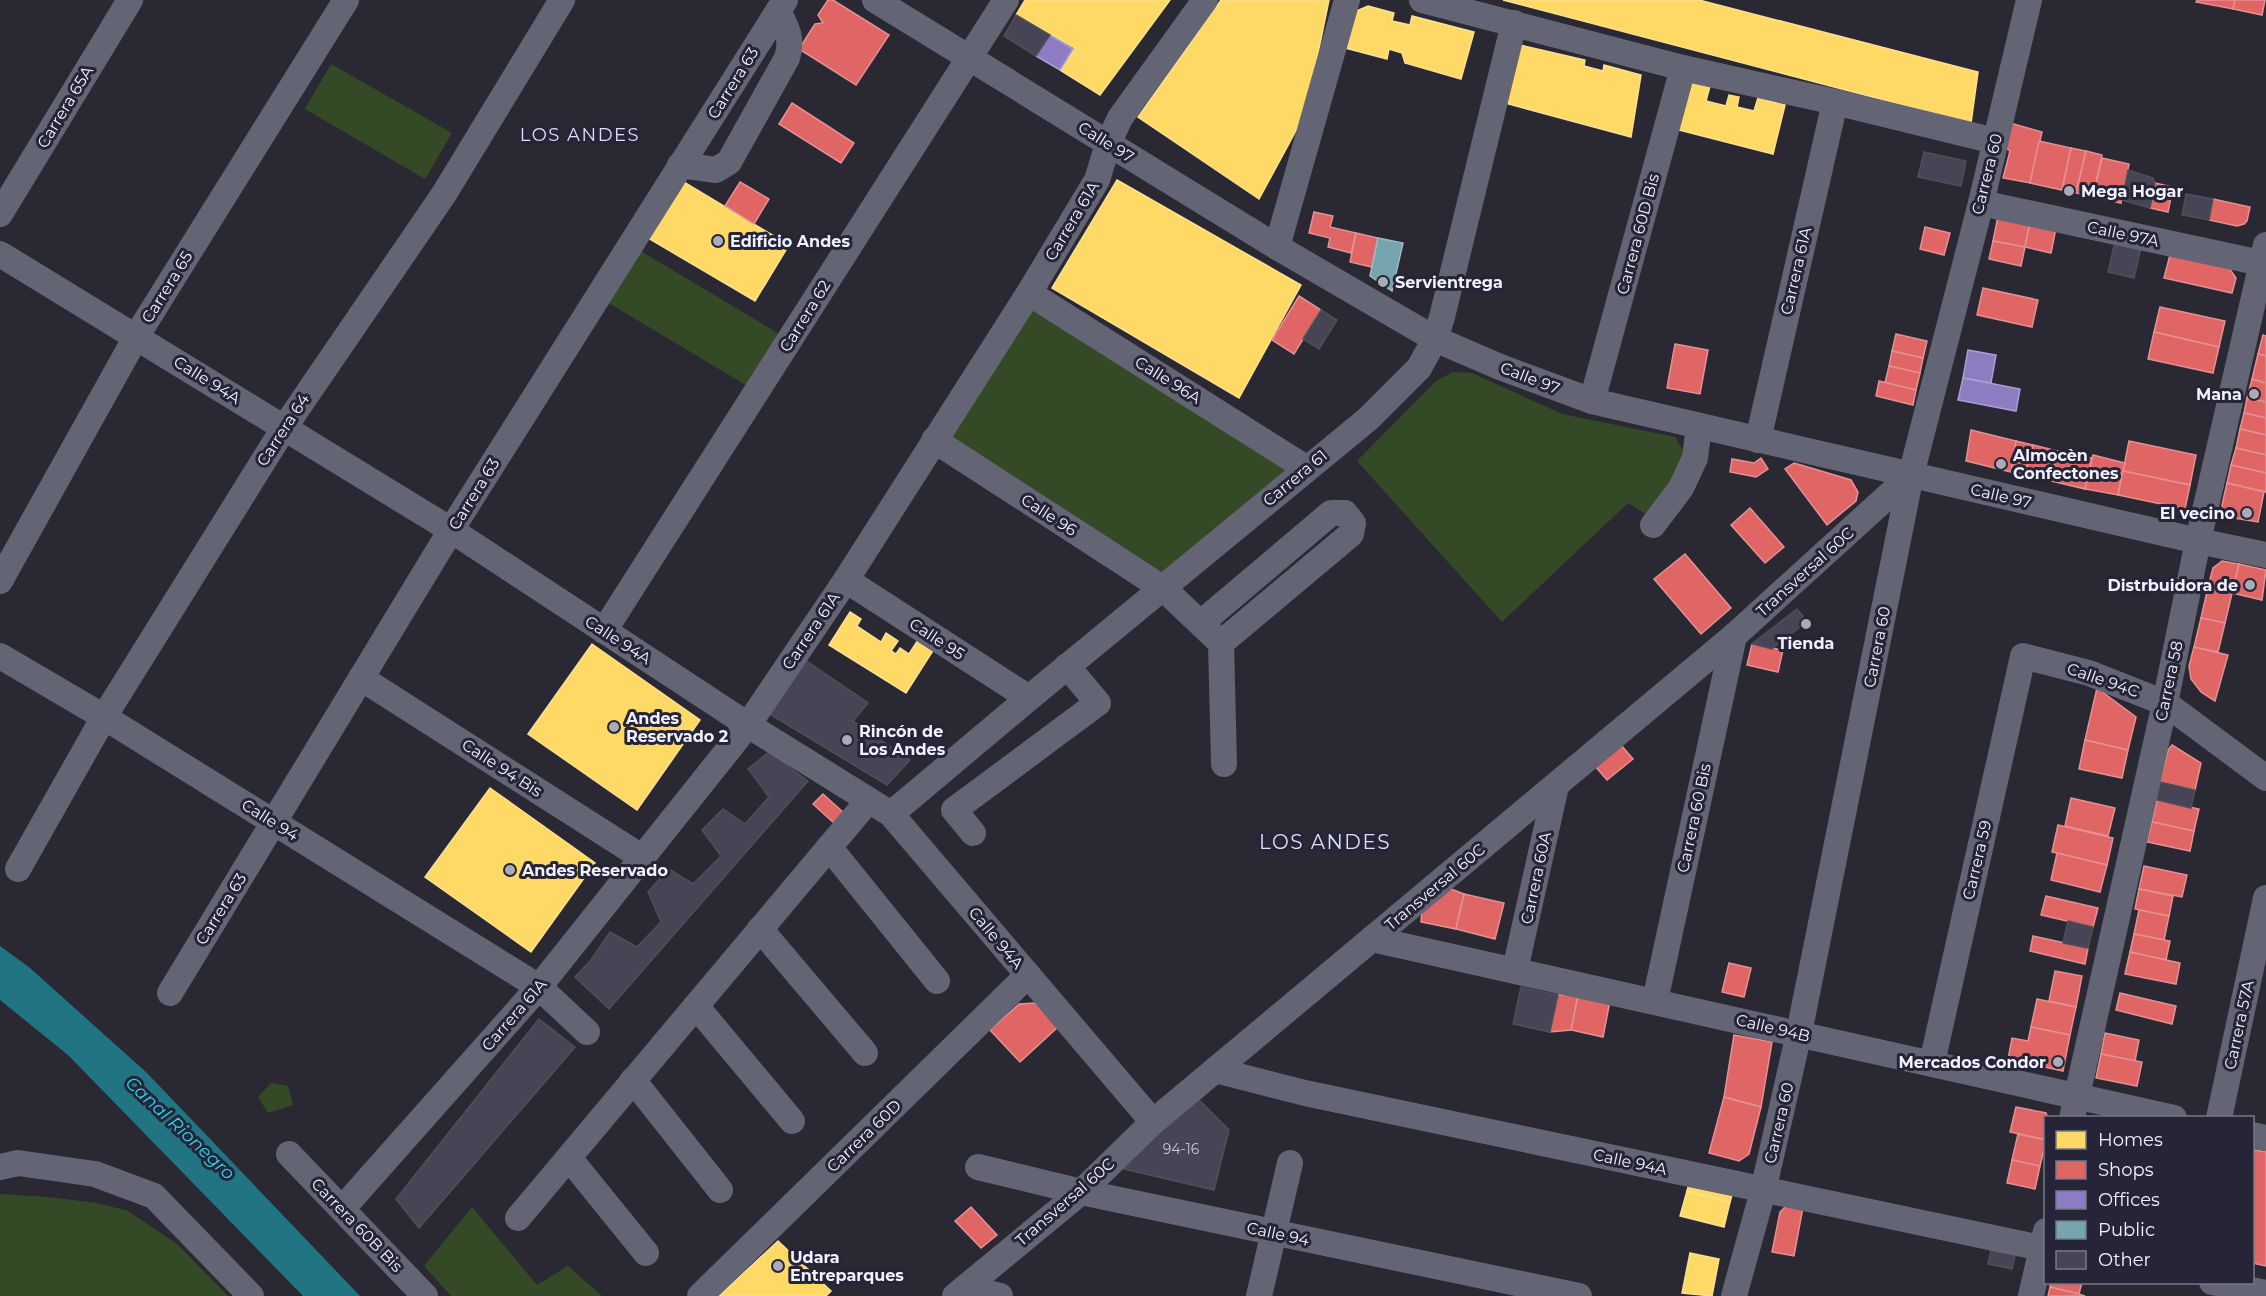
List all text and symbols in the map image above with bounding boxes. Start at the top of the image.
street label: Carrera 63 [703,44,763,122]
street label: Carrera 65A [33,62,97,152]
street label: Calle 97 [1075,117,1137,167]
district label: LOS ANDES [520,124,640,146]
street label: Carrera 60 [1968,132,2006,216]
street label: Carrera 60D Bis [1613,171,1663,296]
street label: Carrera 61A [1041,177,1103,264]
place label: Mega Hogar [2081,182,2183,201]
marker: Mega Hogar [2062,184,2076,198]
street label: Calle 97A [2086,217,2161,251]
street label: Carrera 61A [1777,225,1815,317]
place label: Edificio Andes [730,232,850,251]
marker: Edificio Andes [711,234,725,248]
street label: Carrera 65 [137,248,197,326]
place label: Servientrega [1395,273,1503,292]
marker: Servientrega [1376,275,1390,289]
street label: Carrera 62 [775,277,835,355]
street label: Calle 94A [170,352,244,408]
street label: Calle 96A [1131,352,1205,408]
street label: Calle 97 [1498,358,1562,398]
place label: Mana [2196,385,2242,404]
marker: Mana [2247,387,2261,401]
street label: Carrera 64 [253,390,314,470]
street label: Carrera 61 [1259,446,1331,510]
place label: Almocèn Confectones [2012,446,2119,483]
street label: Carrera 63 [444,455,504,533]
marker: Almocèn Confectones [1994,457,2008,471]
street label: Calle 97 [1969,480,2033,512]
street label: Calle 96 [1018,490,1081,540]
place label: El vecino [2160,504,2235,523]
marker: El vecino [2240,506,2254,520]
street label: Transversal 60C [1752,523,1858,621]
place label: Distrbuidora de [2107,576,2238,595]
marker: Distrbuidora de [2243,578,2257,592]
street label: Carrera 61A [778,588,844,673]
street label: Carrera 60 [1860,605,1894,689]
street label: Calle 94A [581,612,655,669]
street label: Calle 95 [906,614,968,664]
marker: Tienda [1799,617,1813,631]
place label: Tienda [1778,634,1834,653]
street label: Carrera 58 [2151,639,2187,723]
street label: Calle 94C [2064,659,2142,701]
place label: Andes Reservado 2 [625,709,728,746]
marker: Andes Reservado 2 [607,720,621,734]
place label: Rincón de Los Andes [859,722,946,759]
marker: Rincón de Los Andes [840,733,854,747]
street label: Calle 94 Bis [458,735,546,801]
street label: Carrera 60 Bis [1673,762,1715,874]
street label: Calle 94 [238,795,302,845]
street label: Carrera 59 [1959,818,1995,902]
district label: LOS ANDES [1259,830,1391,854]
street label: Carrera 60A [1517,830,1555,926]
street label: Transversal 60C [1381,840,1489,934]
place label: Andes Reservado [521,861,668,880]
marker: Andes Reservado [503,863,517,877]
street label: Carrera 63 [191,870,251,948]
street label: Calle 94A [965,903,1028,973]
street label: Carrera 61A [478,975,551,1055]
street label: Carrera 57A [2220,978,2258,1071]
street label: Calle 94B [1734,1010,1812,1046]
place label: Mercados Condor [1899,1053,2046,1072]
marker: Mercados Condor [2051,1055,2065,1069]
water label: Canal Rionegro [121,1072,239,1184]
street label: Carrera 60 [1760,1081,1798,1165]
street label: Carrera 60D [823,1096,905,1176]
legend [2044,1116,2254,1284]
text: Homes [2098,1129,2163,1151]
house number: 94-16 [1163,1140,1200,1158]
street label: Calle 94A [1591,1145,1669,1179]
street label: Transversal 60C [1012,1154,1118,1250]
text: Shops [2098,1159,2154,1181]
street label: Carrera 60B Bis [307,1174,407,1276]
text: Offices [2098,1189,2160,1211]
street label: Calle 94 [1245,1218,1311,1250]
text: Public [2098,1219,2155,1241]
place label: Udara Entreparques [790,1248,904,1285]
text: Other [2098,1249,2151,1271]
marker: Udara Entreparques [771,1259,785,1273]

